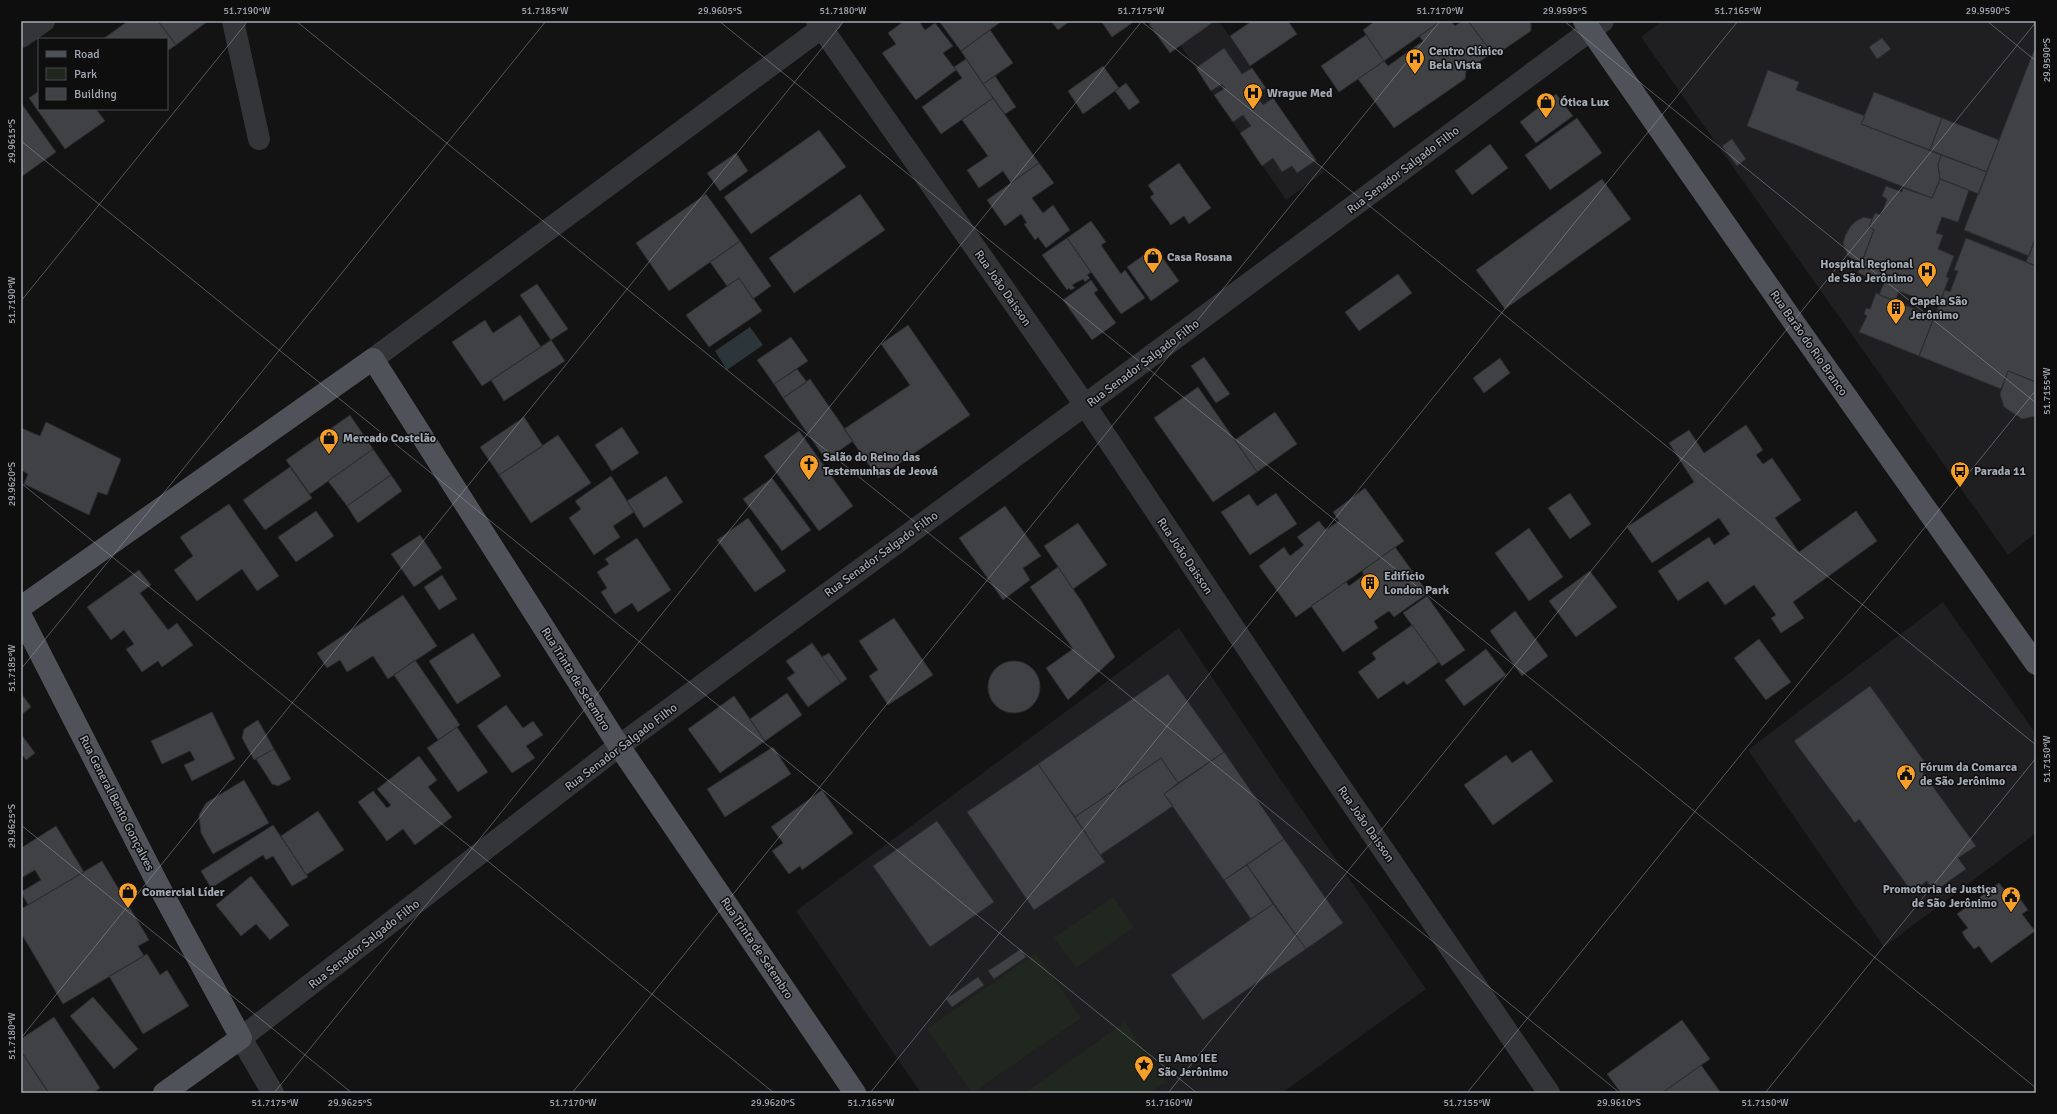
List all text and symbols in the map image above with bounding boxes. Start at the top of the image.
text: 51.7190°W [223,5,271,17]
text: 51.7185°W [521,5,569,17]
text: 29.9605°S [698,5,743,17]
text: 51.7180°W [819,5,867,17]
text: 51.7175°W [1117,5,1165,17]
text: 51.7170°W [1416,5,1464,17]
text: 29.9595°S [1543,5,1588,17]
text: 51.7165°W [1714,5,1762,17]
text: 29.9590°S [1966,5,2011,17]
text: 29.9590°S [2041,37,2053,82]
legend [38,38,168,110]
place label: Centro Clínico Bela Vista [1429,44,1503,73]
text: Road [74,47,100,62]
hospital icon: Centro Clínico Bela Vista [1404,47,1426,75]
text: Park [74,67,97,82]
hospital icon: Wrague Med [1242,82,1264,110]
place label: Wrague Med [1267,86,1333,101]
text: Building [74,87,117,102]
shop icon: Ótica Lux [1535,91,1557,119]
place label: Ótica Lux [1560,95,1609,110]
text: 29.9615°S [6,118,18,163]
street label: Rua Senador Salgado Filho [1344,123,1462,218]
shop icon: Casa Rosana [1142,246,1164,274]
street label: Rua João Daisson [971,247,1034,329]
place label: Casa Rosana [1167,250,1232,265]
place label: Hospital Regional de São Jerônimo [1820,257,1913,286]
hospital icon: Hospital Regional de São Jerônimo [1916,260,1938,288]
text: 51.7190°W [6,276,18,324]
street label: Rua Barão do Rio Branco [1767,288,1851,399]
place label: Capela São Jerônimo [1910,294,1968,323]
building icon: Capela São Jerônimo [1885,297,1907,325]
street label: Rua Senador Salgado Filho [1084,316,1202,411]
text: 51.7155°W [2041,367,2053,415]
shop icon: Mercado Costelão [318,427,340,455]
place label: Mercado Costelão [343,431,436,446]
place label: Salão do Reino das Testemunhas de Jeová [823,450,938,479]
church icon: Salão do Reino das Testemunhas de Jeová [798,453,820,481]
bus stop icon: Parada 11 [1949,460,1971,488]
text: 29.9620°S [6,461,18,506]
place label: Parada 11 [1974,464,2026,479]
street label: Rua Senador Salgado Filho [822,508,941,601]
street label: Rua João Daisson [1153,515,1216,597]
place label: Edifício London Park [1384,569,1450,598]
building icon: Edifício London Park [1359,572,1381,600]
street label: Rua Trinta de Setembro [538,625,613,734]
text: 51.7185°W [6,644,18,692]
street label: Rua Senador Salgado Filho [562,700,680,795]
street label: Rua General Bento Gonçalves [76,733,157,873]
text: 51.7150°W [2041,735,2053,783]
place label: Fórum da Comarca de São Jerônimo [1920,760,2017,789]
public building icon: Fórum da Comarca de São Jerônimo [1895,763,1917,791]
street label: Rua João Daisson [1334,783,1397,865]
text: 29.9625°S [6,803,18,848]
shop icon: Comercial Líder [117,881,139,909]
place label: Promotoria de Justiça de São Jerônimo [1883,882,1997,911]
place label: Comercial Líder [142,885,225,900]
public building icon: Promotoria de Justiça de São Jerônimo [2000,885,2022,913]
street label: Rua Trinta de Setembro [717,895,796,1002]
street label: Rua Senador Salgado Filho [306,896,423,992]
text: 51.7180°W [6,1012,18,1060]
place label: Eu Amo IEE São Jerônimo [1158,1051,1228,1080]
place icon: Eu Amo IEE São Jerônimo [1133,1054,1155,1082]
text: 51.7175°W [251,1097,299,1109]
text: 29.9625°S [328,1097,373,1109]
text: 51.7170°W [549,1097,597,1109]
text: 29.9620°S [751,1097,796,1109]
text: 51.7165°W [847,1097,895,1109]
text: 51.7160°W [1145,1097,1193,1109]
text: 51.7155°W [1443,1097,1491,1109]
text: 29.9610°S [1597,1097,1642,1109]
text: 51.7150°W [1741,1097,1789,1109]

